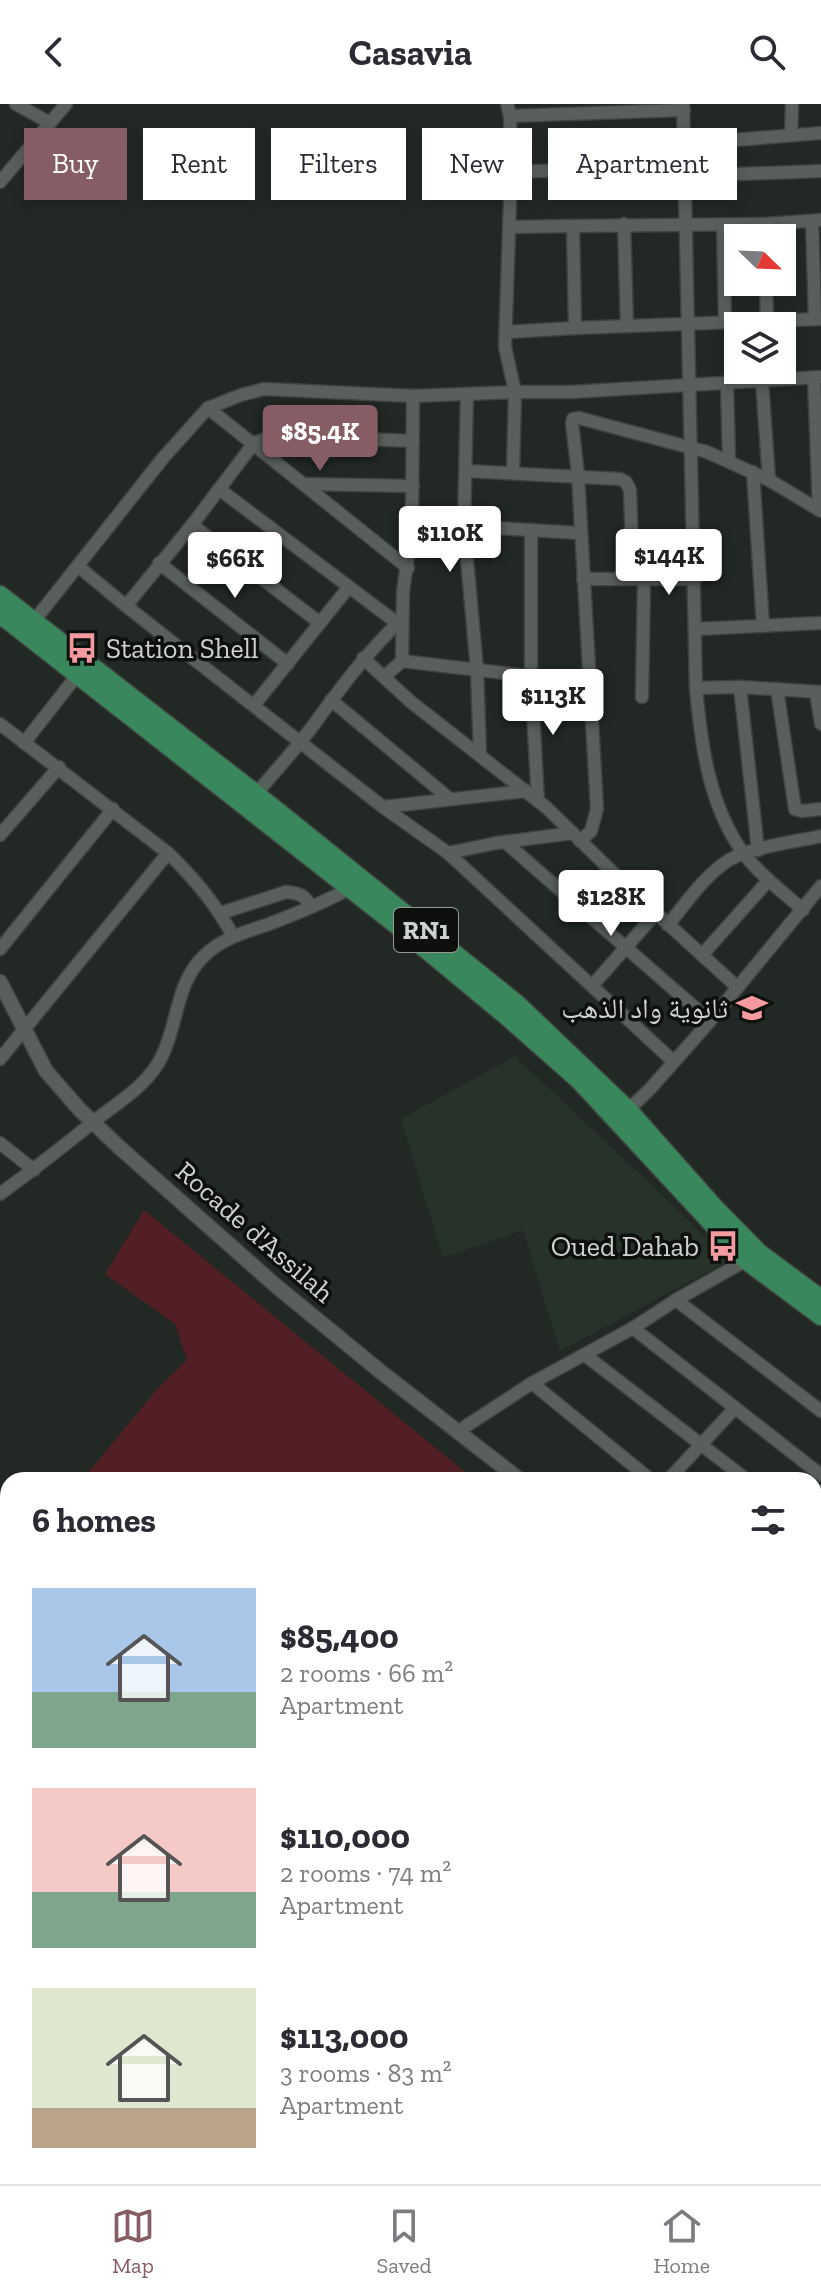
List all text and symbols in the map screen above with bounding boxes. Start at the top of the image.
icon: back [32,30,76,74]
icon: search [745,30,789,74]
text: Casavia [349,31,472,74]
chip: Buy [24,128,127,200]
chip: Rent [143,128,255,200]
chip: Filters [271,128,406,200]
chip: New [422,128,532,200]
chip: Apartment [548,128,737,200]
north arrow [724,224,796,296]
map controls [724,224,796,384]
button: layers [724,312,796,384]
pin: $85.4K [255,405,385,473]
text: $85.4K [281,415,359,447]
pin: $110K [394,506,506,574]
text: $110K [417,516,483,548]
pin: $144K [613,529,725,597]
pin: $66K [188,532,282,600]
text: $144K [634,539,704,571]
text: $66K [206,542,264,574]
bus stop icon: Station Shell [65,631,99,665]
place label: Station Shell [106,632,259,665]
pin: $113K [497,669,609,737]
text: $113K [520,679,586,711]
pin: $128K [555,870,667,938]
text: $128K [577,880,645,912]
road number: RN1 [394,908,458,952]
school or university icon: ثانوية واد الذهب [735,991,769,1025]
place label: ثانوية واد الذهب [561,992,728,1025]
street label: Rocade d'Assilah [169,1154,341,1310]
bus stop icon: Oued Dahab [706,1229,740,1263]
place label: Oued Dahab [551,1230,699,1263]
icon: filters [746,1498,790,1542]
text: 6 homes [32,1500,156,1541]
text: $85,400 [280,1616,399,1657]
icon: home [96,1620,192,1716]
text: 2 rooms · 66 m² [280,1657,453,1689]
text: Apartment [280,1689,403,1721]
text: $110,000 [280,1816,410,1857]
icon: home [96,1820,192,1916]
text: 2 rooms · 74 m² [280,1857,451,1889]
text: Apartment [280,1889,403,1921]
text: $113,000 [280,2016,409,2057]
icon: home [96,2020,192,2116]
text: 3 rooms · 83 m² [280,2057,452,2089]
text: Apartment [280,2089,403,2121]
tab: Map [111,2204,155,2279]
tab: Saved [377,2204,432,2279]
tab: Home [653,2204,710,2279]

